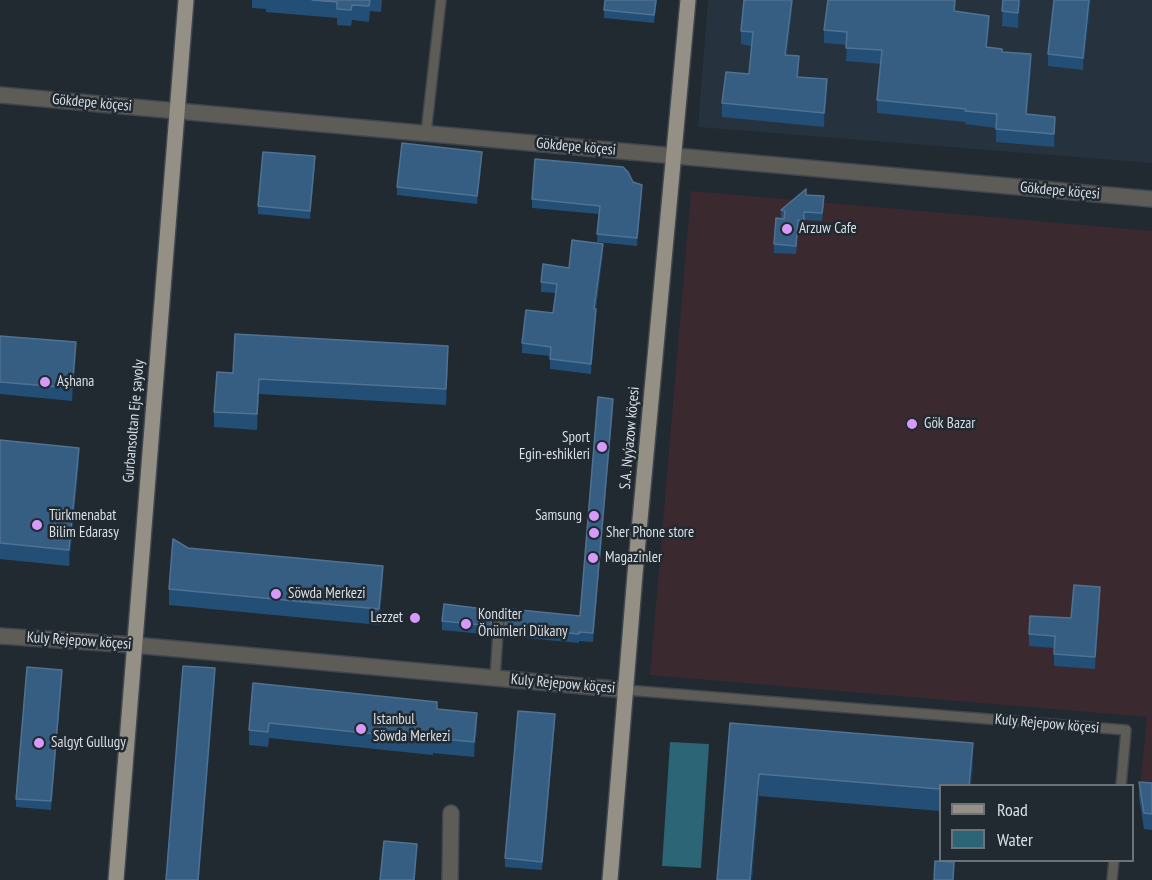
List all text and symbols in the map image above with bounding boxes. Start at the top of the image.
street label: Gökdepe köçesi [51,91,133,115]
street label: Gökdepe köçesi [535,135,617,159]
street label: Gökdepe köçesi [1019,179,1101,203]
place label: Arzuw Cafe [799,220,857,238]
marker: Arzuw Cafe [780,222,794,236]
street label: Gurbansoltan Eje şayoly [120,359,148,483]
place label: Aşhana [57,373,94,391]
marker: Aşhana [38,375,52,389]
street label: S.A. Nyýazow köçesi [617,386,643,490]
place label: Gök Bazar [924,415,975,433]
marker: Gök Bazar [905,417,919,431]
place label: Sport Egin-eshikleri [519,429,590,464]
marker: Sport Egin-eshikleri [595,440,609,454]
place label: Türkmenabat Bilim Edarasy [49,507,119,542]
place label: Samsung [535,507,582,525]
marker: Samsung [587,509,601,523]
marker: Türkmenabat Bilim Edarasy [30,518,44,532]
place label: Sher Phone store [606,524,694,542]
marker: Sher Phone store [587,526,601,540]
place label: Magazinler [605,549,662,567]
marker: Magazinler [586,551,600,565]
place label: Söwda Merkezi [288,585,366,603]
marker: Söwda Merkezi [269,587,283,601]
place label: Konditer Önümleri Dükany [478,606,568,641]
place label: Lezzet [370,609,403,627]
marker: Lezzet [408,611,422,625]
marker: Konditer Önümleri Dükany [459,617,473,631]
street label: Kuly Rejepow köçesi [26,628,132,654]
street label: Kuly Rejepow köçesi [510,670,616,698]
street label: Kuly Rejepow köçesi [994,710,1100,738]
place label: Istanbul Söwda Merkezi [373,711,451,746]
marker: Istanbul Söwda Merkezi [354,722,368,736]
place label: Salgyt Gullugy [51,734,126,752]
marker: Salgyt Gullugy [32,736,46,750]
legend [939,784,1134,862]
text: Road [997,798,1028,821]
text: Water [997,828,1033,851]

